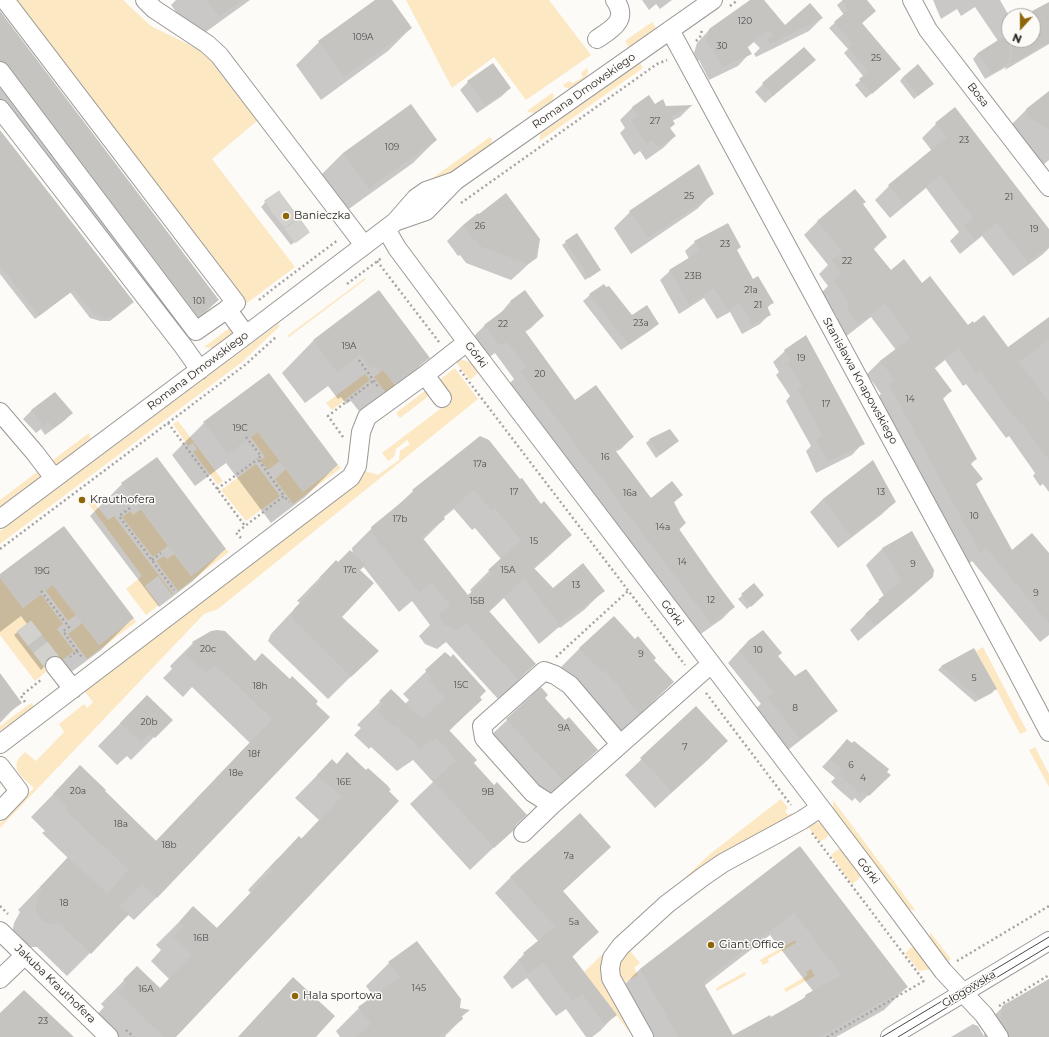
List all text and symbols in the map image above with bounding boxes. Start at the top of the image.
north arrow [1001,8,1041,48]
house number: 120 [738,16,752,26]
text: N [1010,30,1024,46]
house number: 109A [352,32,374,42]
house number: 30 [716,41,728,51]
street label: Romana Dmowskiego [530,50,638,132]
house number: 25 [871,53,881,63]
street label: Bosa [964,80,992,110]
house number: 27 [650,116,660,126]
house number: 23 [959,135,969,145]
house number: 109 [385,142,399,152]
house number: 25 [684,191,694,201]
house number: 21 [1005,192,1013,202]
place label: Banieczka [294,209,351,223]
marker: Banieczka [281,211,291,221]
house number: 26 [475,221,485,231]
house number: 19 [1030,224,1038,234]
house number: 23 [720,239,730,249]
house number: 22 [842,256,852,266]
house number: 23B [685,271,701,281]
house number: 21a [744,285,758,295]
house number: 101 [193,296,205,306]
house number: 21 [754,300,762,310]
street label: Stanisława Knapowskiego [820,315,900,447]
house number: 23a [633,318,649,328]
house number: 22 [498,319,508,329]
street label: Romana Dmowskiego [145,329,251,413]
street label: Górki [462,339,490,371]
house number: 19A [341,341,357,351]
house number: 19 [797,353,805,363]
house number: 20 [534,369,546,379]
house number: 14 [905,394,915,404]
house number: 17 [822,399,830,409]
house number: 19C [232,423,248,433]
house number: 16 [601,452,609,462]
house number: 17a [473,459,487,469]
house number: 17 [510,487,518,497]
house number: 13 [877,487,885,497]
house number: 16a [623,488,637,498]
place label: Krauthofera [90,493,155,507]
marker: Krauthofera [77,495,87,505]
house number: 10 [969,511,979,521]
house number: 17b [393,514,407,524]
house number: 14a [656,522,670,532]
house number: 15 [530,536,538,546]
house number: 14 [677,557,687,567]
house number: 9 [910,559,916,569]
house number: 17c [343,565,357,575]
house number: 15A [501,565,515,575]
house number: 19G [34,566,50,576]
house number: 13 [572,580,580,590]
house number: 9 [1033,588,1039,598]
house number: 12 [707,595,715,605]
house number: 15B [469,596,485,606]
street label: Górki [658,597,686,629]
house number: 20c [200,644,216,654]
house number: 10 [753,645,763,655]
house number: 9 [638,649,644,659]
house number: 5 [971,673,977,683]
house number: 15C [454,680,468,690]
house number: 18h [252,681,268,691]
house number: 8 [792,703,798,713]
house number: 20b [140,717,158,727]
house number: 9A [558,723,570,733]
house number: 7 [682,742,688,752]
house number: 18f [248,749,260,759]
house number: 6 [848,760,854,770]
house number: 18e [229,768,243,778]
house number: 4 [860,773,866,783]
house number: 16E [337,777,351,787]
house number: 20a [70,786,86,796]
house number: 9B [482,787,494,797]
house number: 18a [114,819,128,829]
house number: 18b [161,840,177,850]
house number: 7a [564,851,574,861]
street label: Górki [854,855,882,887]
house number: 18 [60,898,68,908]
house number: 5a [569,917,579,927]
house number: 16B [193,933,209,943]
place label: Giant Office [719,938,784,952]
marker: Giant Office [706,940,716,950]
street label: Jakuba Krauthofera [12,942,98,1026]
street label: Głogowska [940,968,998,1010]
house number: 145 [412,983,426,993]
house number: 16A [138,984,154,994]
place label: Hala sportowa [303,989,382,1003]
marker: Hala sportowa [290,991,300,1001]
house number: 23 [38,1016,48,1026]

